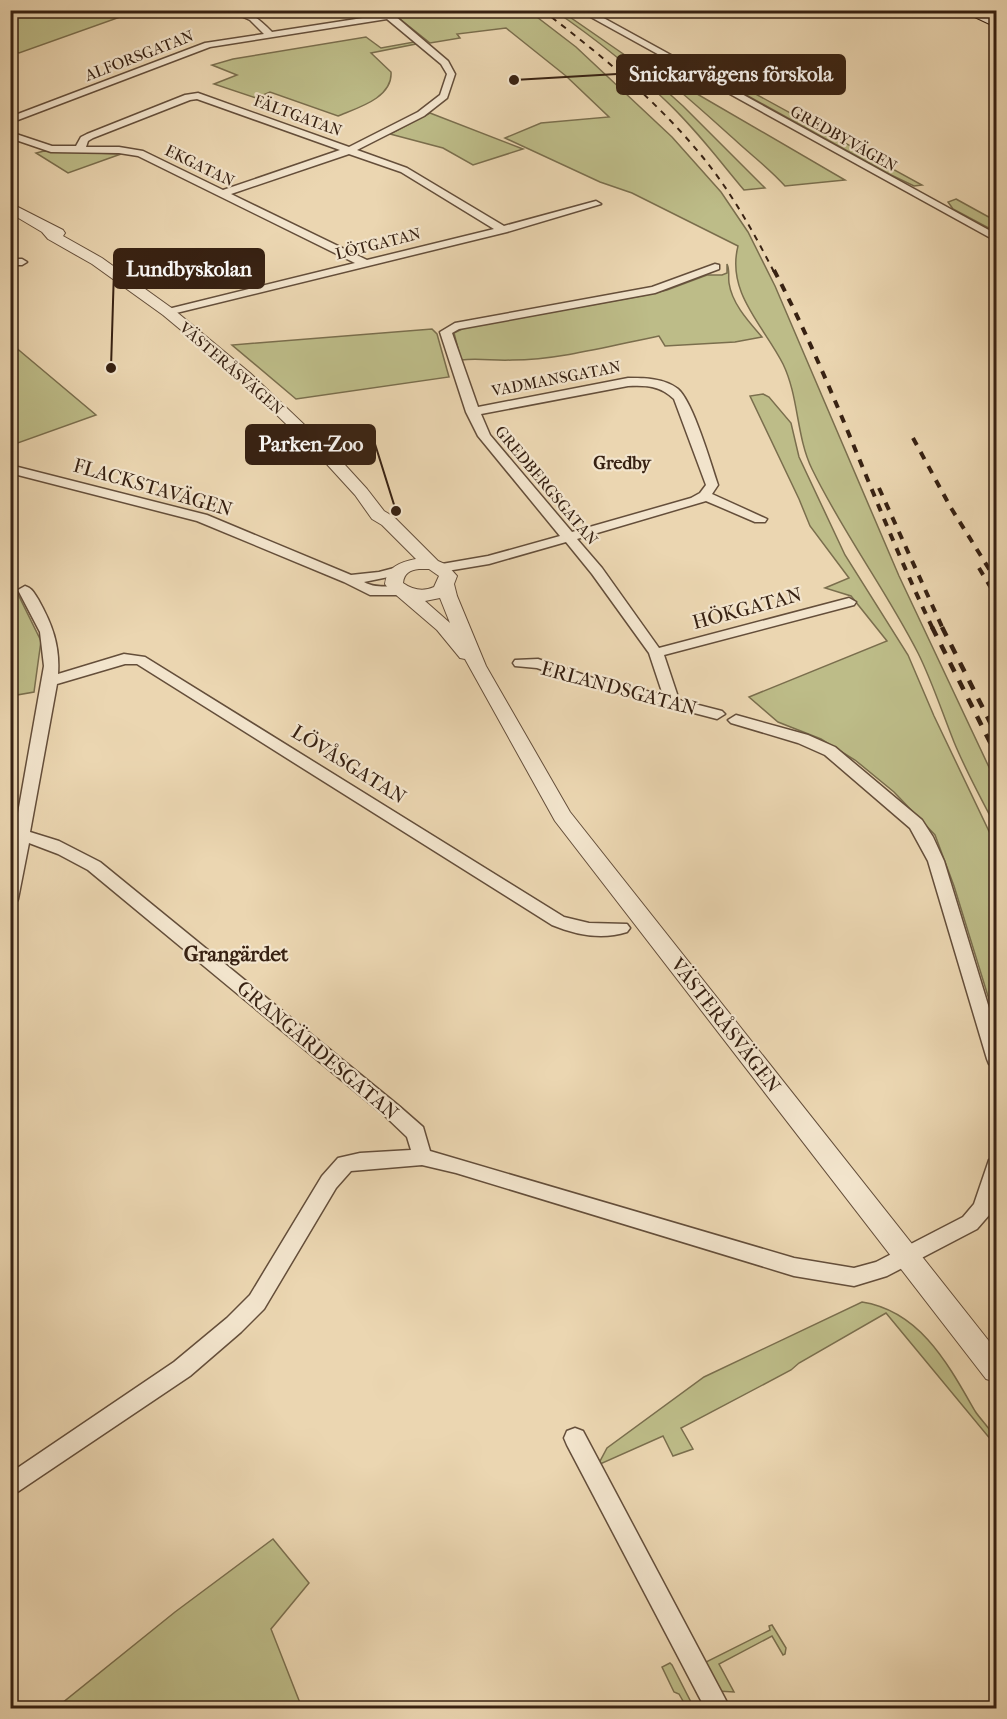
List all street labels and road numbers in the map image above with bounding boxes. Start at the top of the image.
street label: ALFORSGATAN [81,26,196,85]
street label: FÄLTGATAN [251,91,345,140]
street label: GREDBYVÄGEN [787,101,900,176]
street label: EKGATAN [162,140,238,190]
street label: LÖTGATAN [333,224,423,263]
street label: VÄSTERÅSVÄGEN [175,317,288,419]
street label: VADMANSGATAN [489,357,622,401]
street label: GREDBERGSGATAN [491,422,602,549]
street label: FLACKSTAVÄGEN [71,453,235,521]
street label: HÖKGATAN [689,582,805,634]
street label: ERLANDSGATAN [538,657,699,720]
street label: LÖVÅSGATAN [287,719,411,809]
street label: VÄSTERÅSVÄGEN [665,952,786,1097]
street label: GRANGÄRDESGATAN [232,975,404,1125]

